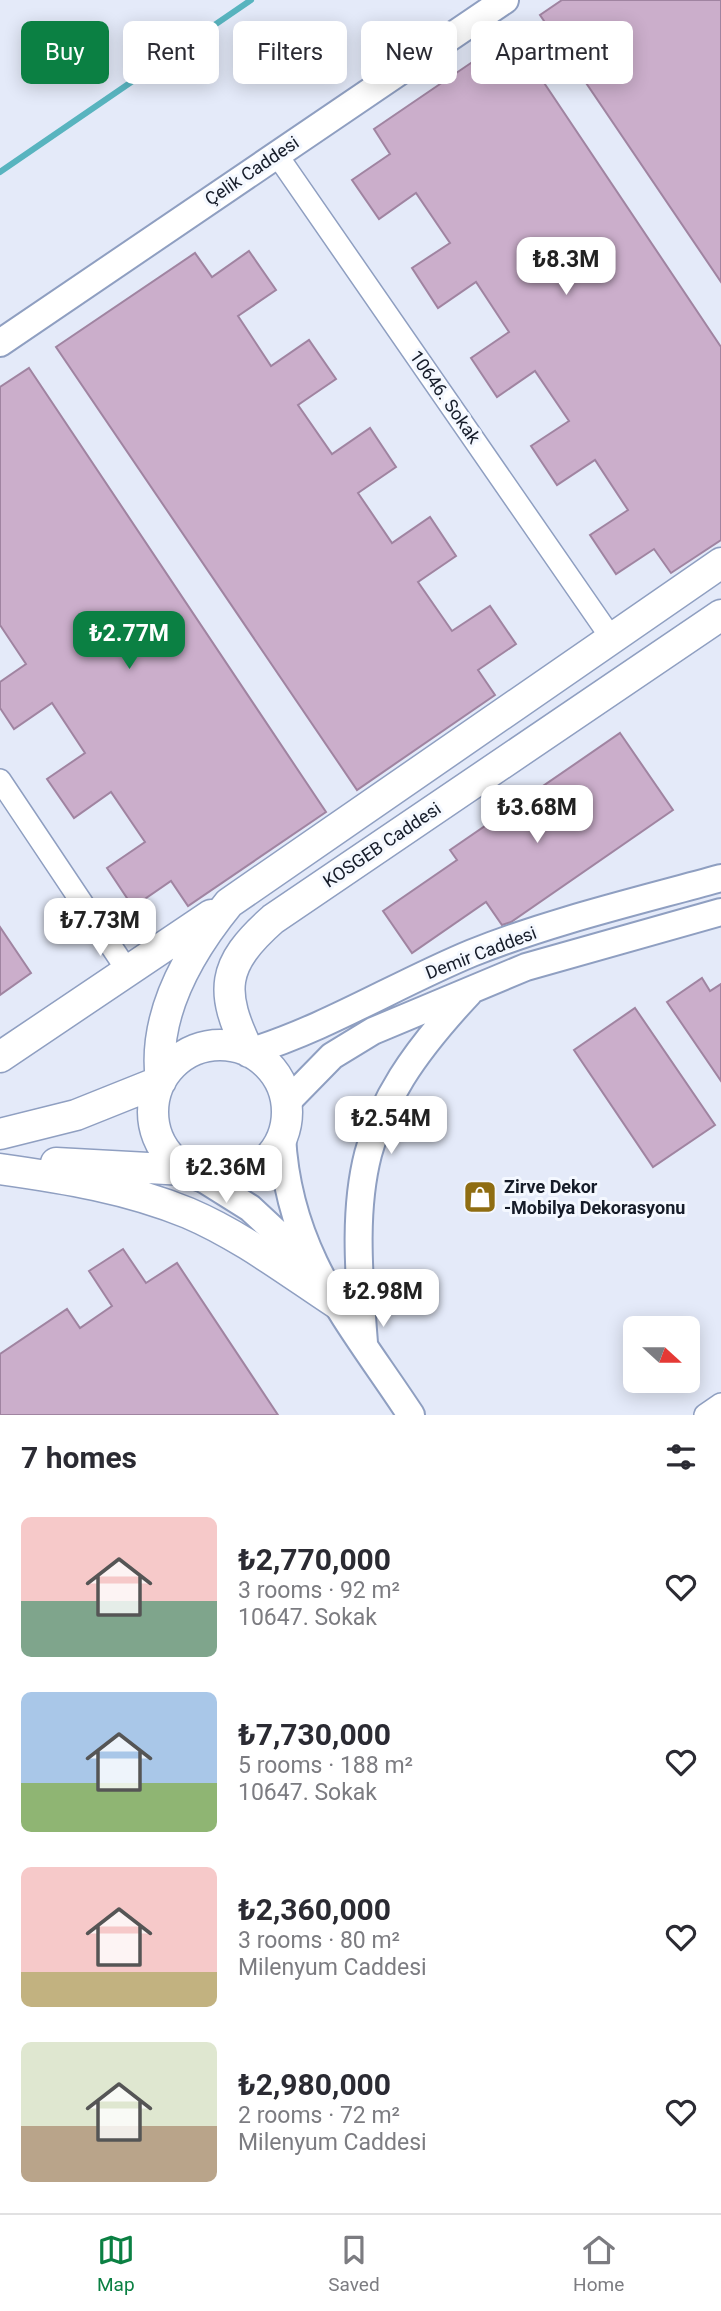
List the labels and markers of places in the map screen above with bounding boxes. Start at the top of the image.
pin: ₺8.3M [517,238,615,297]
pin: ₺2.77M [72,612,186,671]
pin: ₺3.68M [480,786,594,845]
pin: ₺7.73M [43,898,157,958]
pin: ₺2.54M [334,1096,448,1156]
pin: ₺2.36M [169,1146,283,1205]
place label: Zirve Dekor -Mobilya Dekorasyonu [504,1176,685,1218]
shop icon: Zirve Dekor -Mobilya Dekorasyonu [461,1178,499,1216]
pin: ₺2.98M [326,1270,440,1329]

